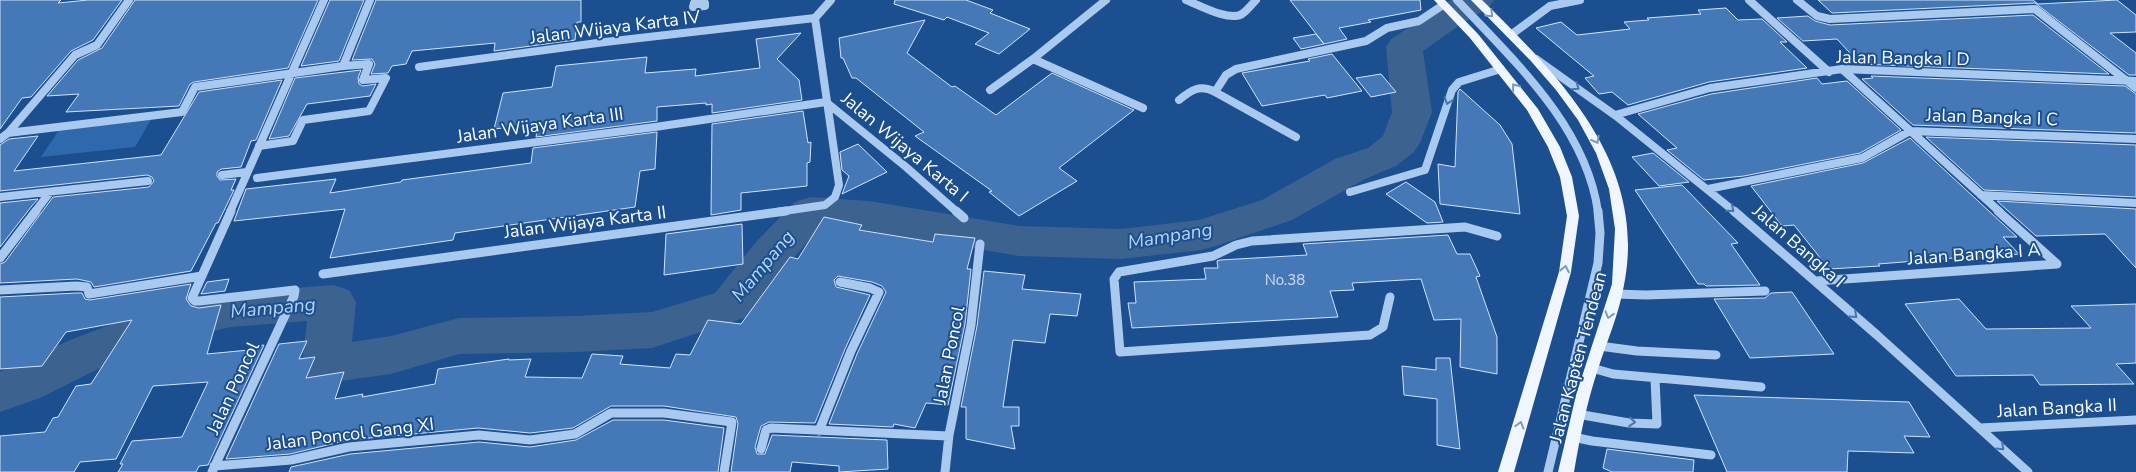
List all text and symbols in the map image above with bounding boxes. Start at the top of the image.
street label: Jalan Wijaya Karta IV [528,5,702,49]
one-way arrow [1484,8,1493,17]
street label: Jalan Bangka I D [1835,45,1970,71]
one-way arrow [1570,81,1579,90]
one-way arrow [1512,83,1521,93]
street label: Jalan Wijaya Karta I [836,86,974,207]
one-way arrow [1444,96,1454,104]
street label: Jalan Wijaya Karta III [454,101,625,149]
street label: Jalan Bangka I C [1925,103,2058,131]
one-way arrow [1590,135,1600,144]
street label: Jalan Bangka I [1747,198,1850,293]
street label: Jalan Wijaya Karta II [501,200,668,244]
one-way arrow [1725,203,1734,212]
water label: Mampang [1126,216,1214,256]
water label: Mampang [726,225,800,307]
street label: Jalan Bangka I A [1906,237,2041,271]
one-way arrow [1559,265,1569,273]
street label: Jalan Kapten Tendean [1543,269,1612,446]
house number: No.38 [1265,270,1305,290]
water label: Mampang [229,291,317,325]
street label: Jalan Poncol [928,303,970,407]
one-way arrow [1848,309,1857,318]
one-way arrow [1605,310,1615,318]
street label: Jalan Poncol [201,337,265,439]
street label: Jalan Bangka II [1996,393,2117,423]
street label: Jalan Poncol Gang XI [264,412,435,456]
one-way arrow [1628,417,1636,428]
one-way arrow [1515,422,1525,430]
one-way arrow [1996,441,2005,450]

